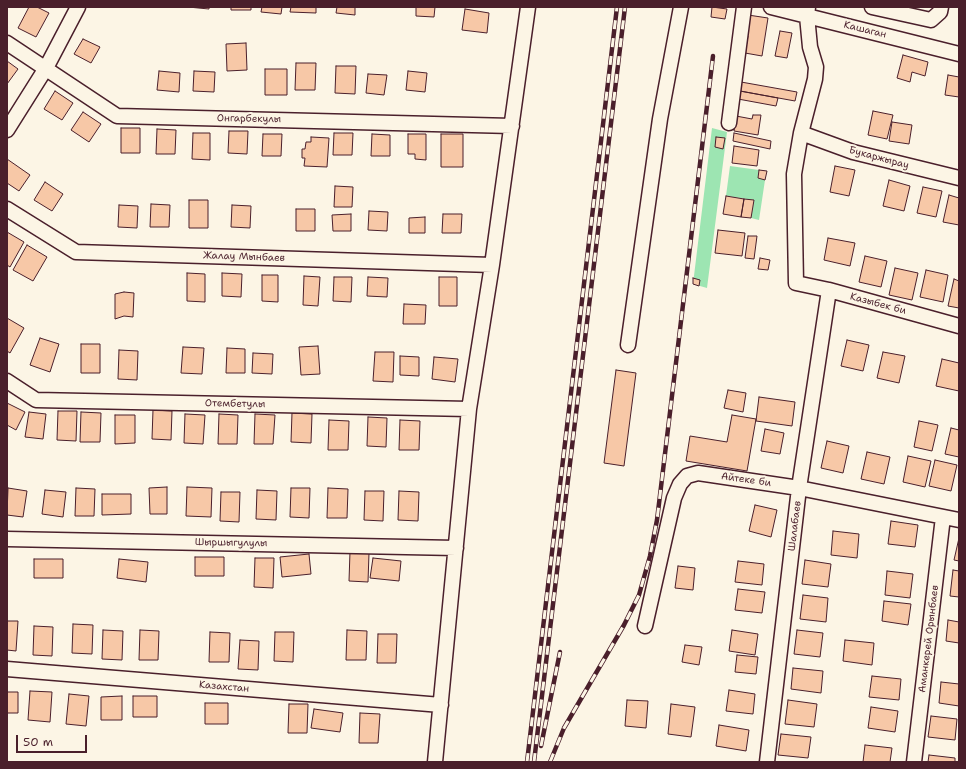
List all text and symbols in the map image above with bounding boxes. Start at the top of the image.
street label: Кашаган [843,19,887,41]
street label: Онгарбекулы [217,112,281,126]
street label: Букаржырау [848,144,910,172]
street label: Жалау Мынбаев [203,250,285,264]
street label: Казыбек би [849,291,907,317]
street label: Отембетулы [205,397,265,411]
street label: Айтеке би [720,471,772,489]
street label: Шалабаев [786,500,804,552]
street label: Шыршыгулулы [195,536,267,550]
street label: Аманкерей Орынбаев [916,585,942,693]
street label: Казахстан [198,679,250,695]
scale bar [18,727,89,753]
text: 50 m [23,734,53,750]

